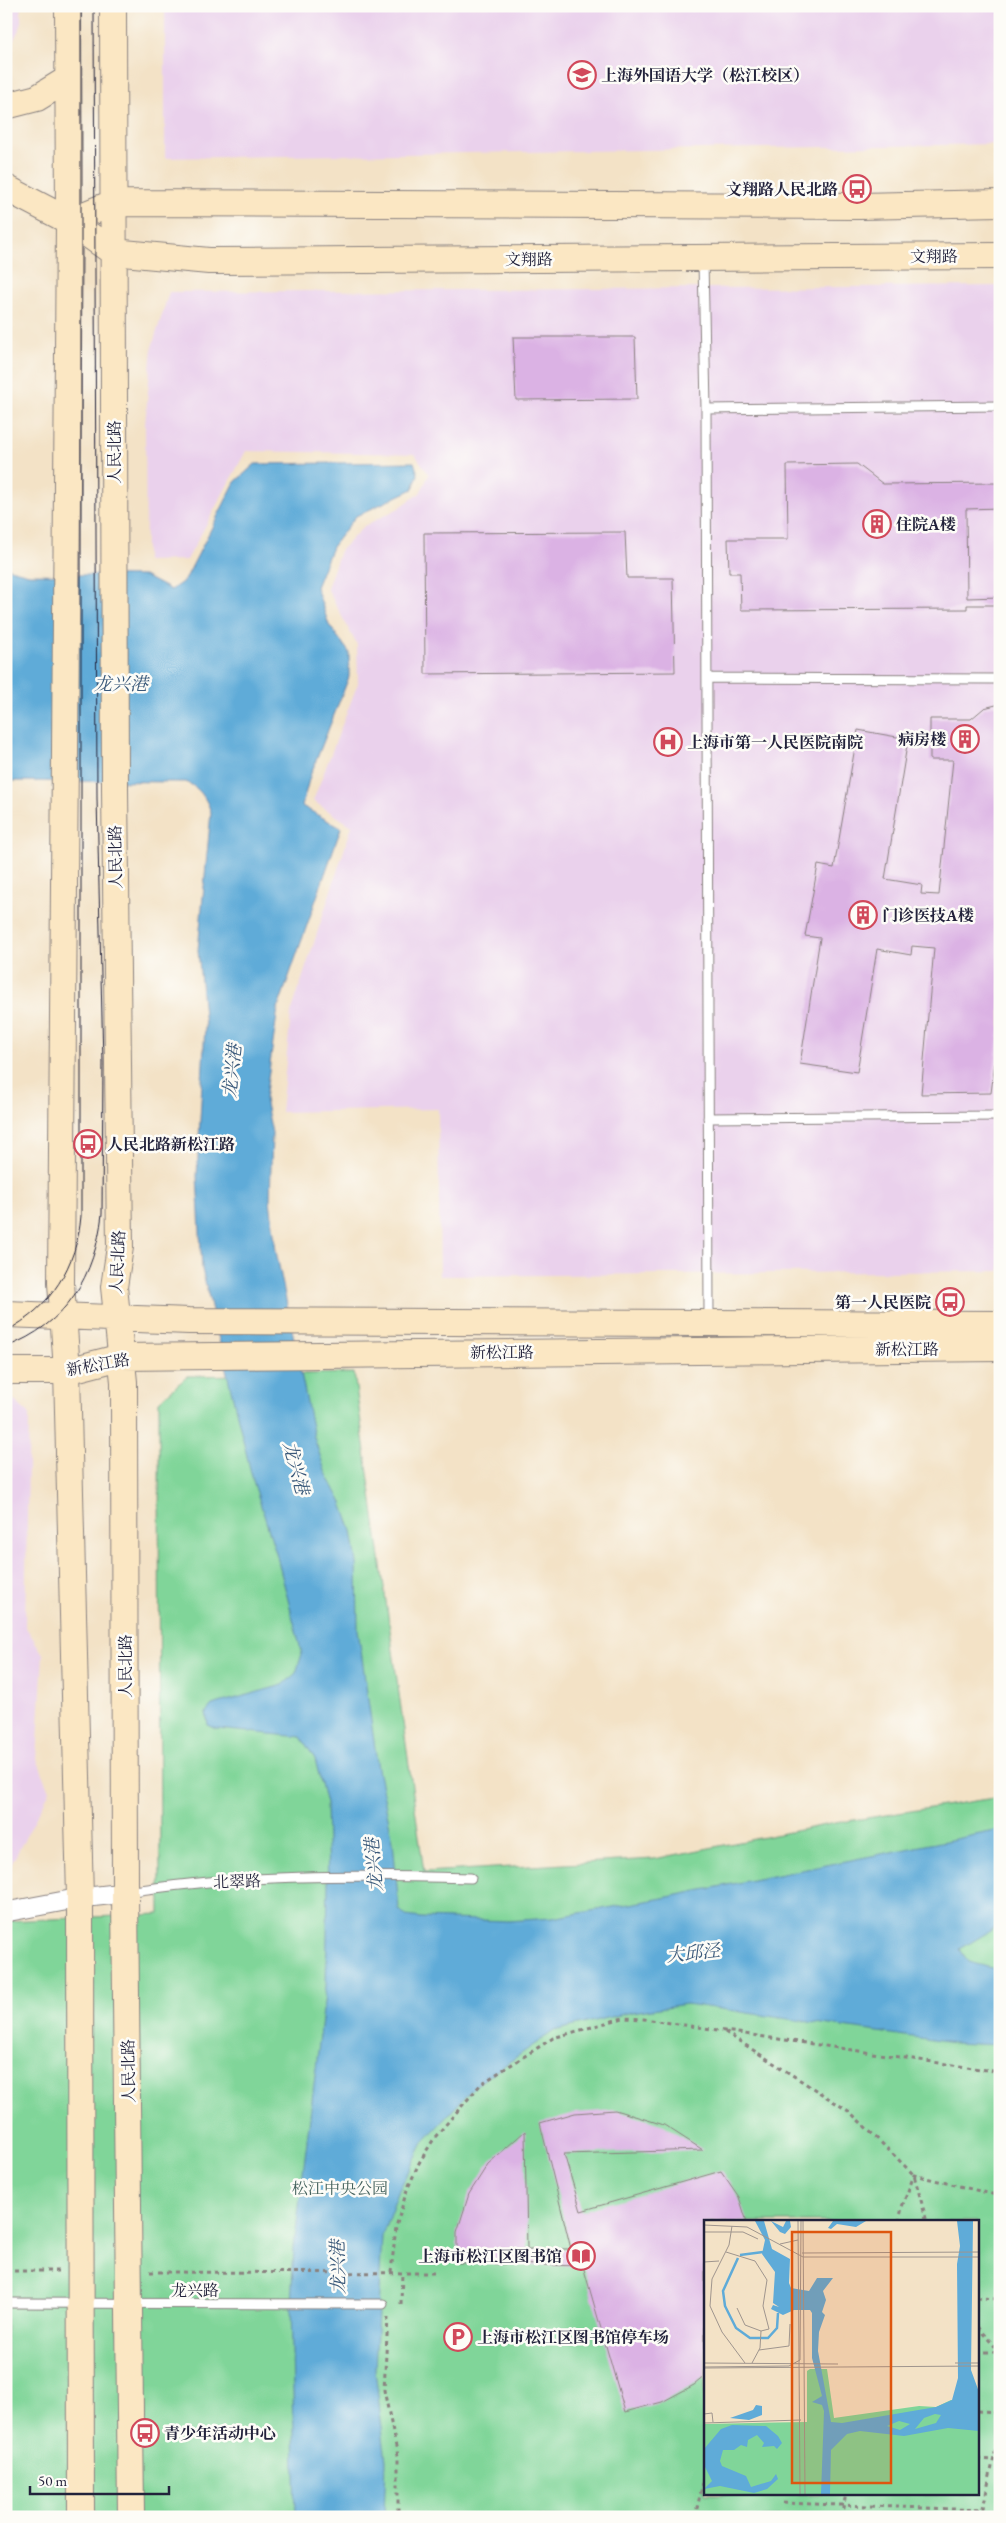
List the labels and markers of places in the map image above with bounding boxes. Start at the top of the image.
school or university icon: 上海外国语大学（松江校区） [567,60,597,90]
place label: 上海外国语大学（松江校区） [601,65,809,86]
bus stop icon: 文翔路人民北路 [842,174,872,204]
place label: 文翔路人民北路 [726,179,838,200]
building icon: 住院A楼 [862,509,892,539]
place label: 住院A楼 [896,514,956,535]
building icon: 病房楼 [950,724,980,754]
hospital icon: 上海市第一人民医院南院 [653,727,683,757]
place label: 病房楼 [898,729,946,750]
place label: 上海市第一人民医院南院 [687,732,863,753]
building icon: 门诊医技A楼 [848,900,878,930]
place label: 门诊医技A楼 [882,905,974,926]
bus stop icon: 人民北路新松江路 [73,1129,103,1159]
place label: 人民北路新松江路 [107,1134,235,1155]
bus stop icon: 第一人民医院 [935,1287,965,1317]
place label: 第一人民医院 [835,1292,931,1313]
library icon: 上海市松江区图书馆 [566,2241,596,2271]
place label: 上海市松江区图书馆 [418,2246,562,2267]
parking icon: 上海市松江区图书馆停车场 [443,2322,473,2352]
place label: 上海市松江区图书馆停车场 [477,2327,669,2348]
bus stop icon: 青少年活动中心 [130,2418,160,2448]
place label: 青少年活动中心 [164,2423,276,2444]

